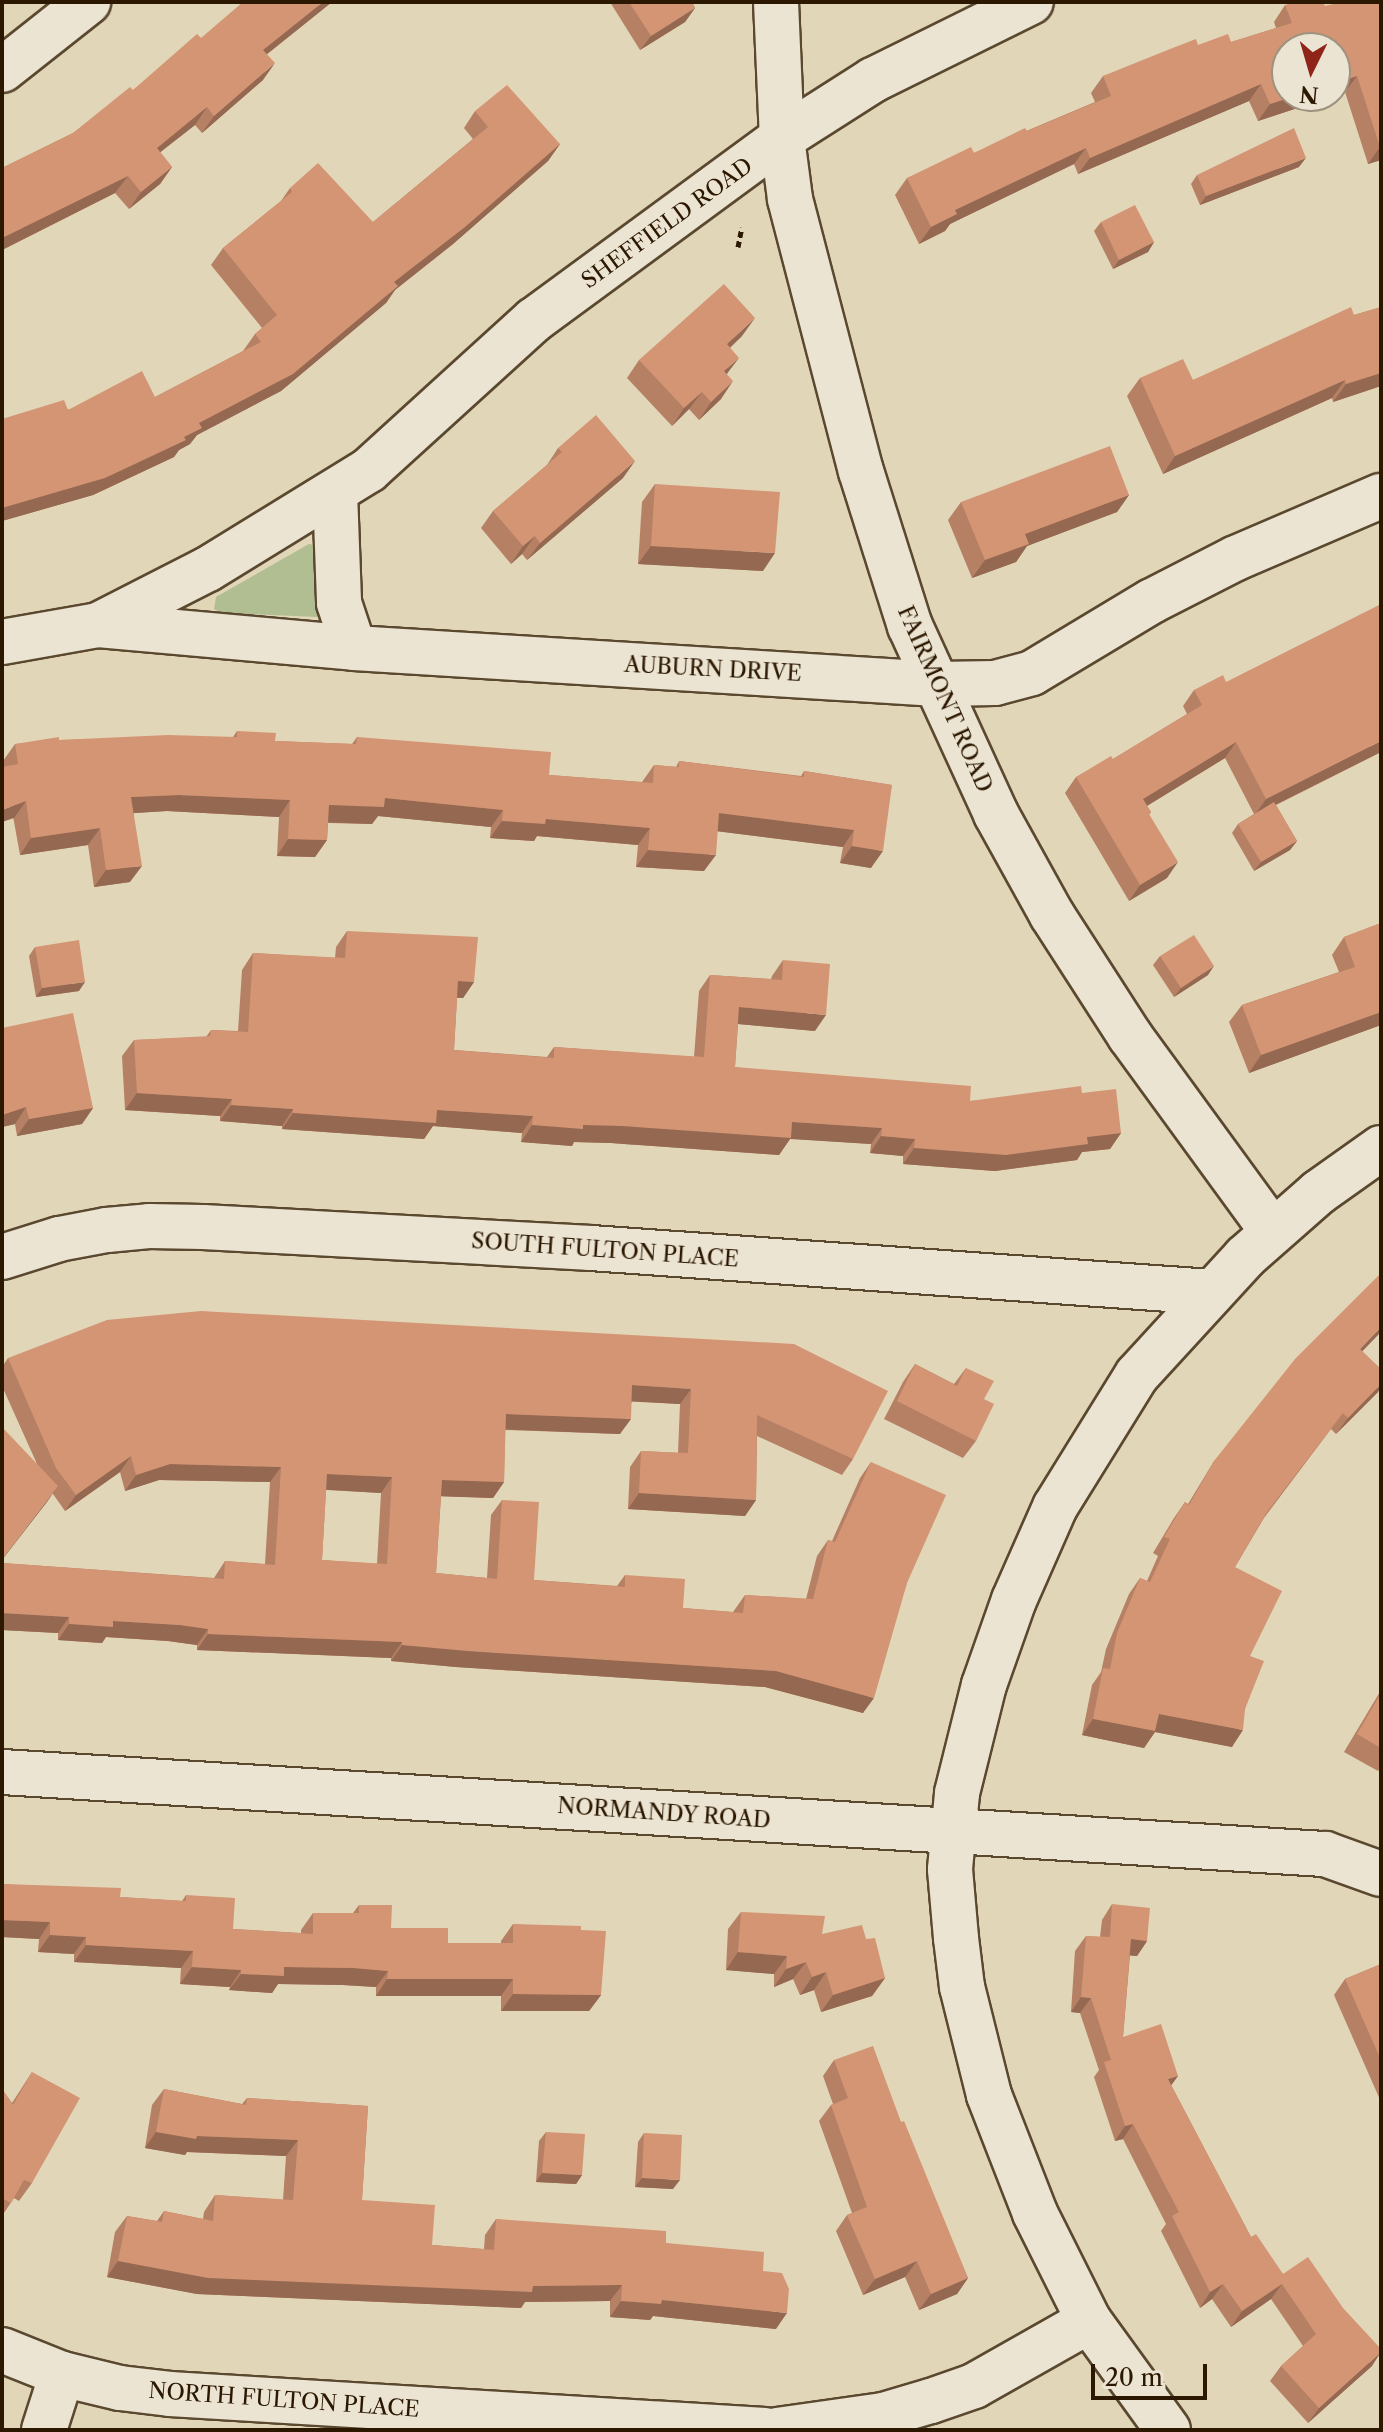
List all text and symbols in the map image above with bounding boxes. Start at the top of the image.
north arrow [1271,32,1351,112]
text: N [1298,80,1320,109]
street label: SHEFFIELD ROAD [576,152,758,294]
street label: FAIRMONT ROAD [892,601,998,797]
street label: AUBURN DRIVE [624,651,802,687]
street label: SOUTH FULTON PLACE [470,1227,740,1273]
street label: NORMANDY ROAD [556,1792,772,1834]
scale bar [1095,2348,1211,2398]
text: 20 m [1105,2363,1163,2392]
street label: NORTH FULTON PLACE [148,2377,420,2423]

